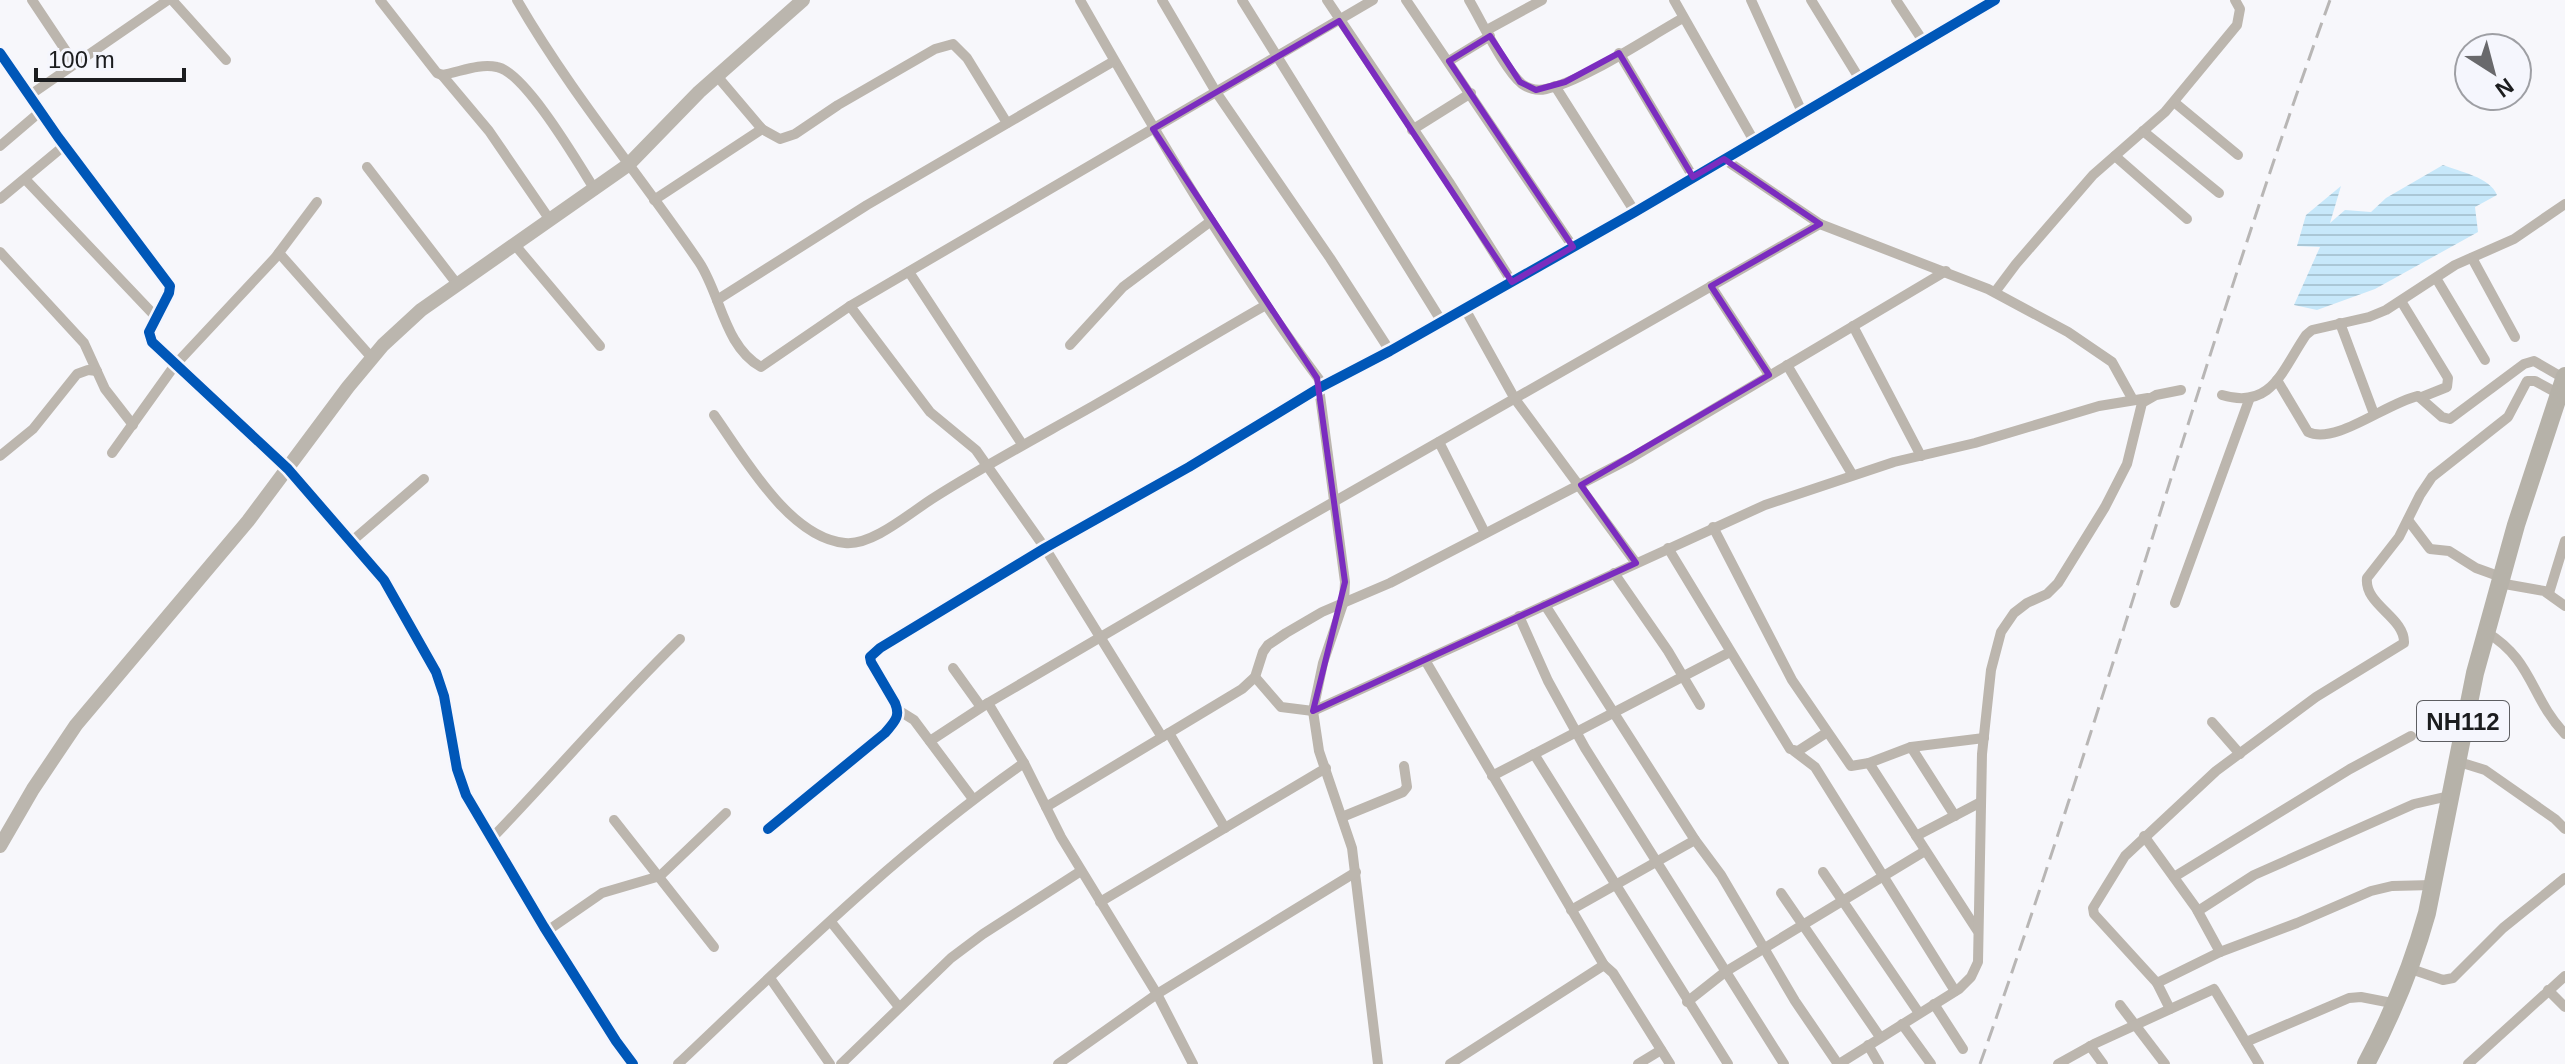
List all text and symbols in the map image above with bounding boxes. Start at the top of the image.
scale bar [36,32,184,82]
north arrow [2453,32,2533,112]
text: 100 m [48,46,115,73]
text: N [2491,73,2518,103]
road number: NH112 [2417,701,2509,741]

